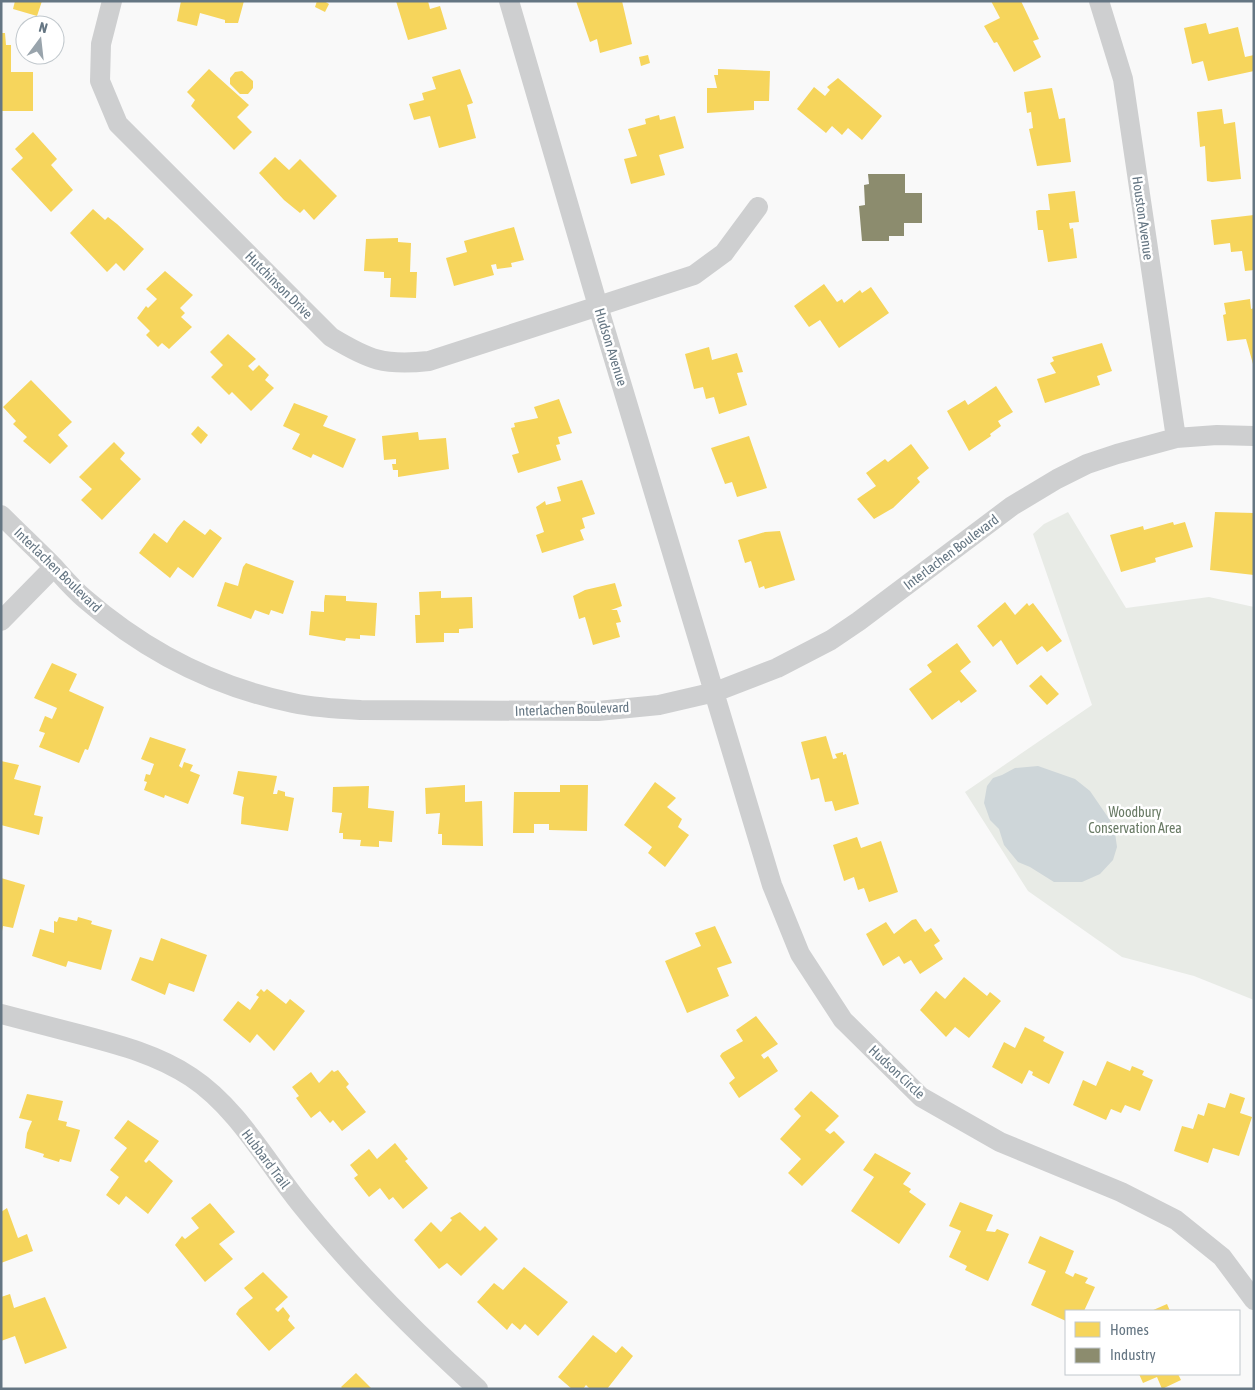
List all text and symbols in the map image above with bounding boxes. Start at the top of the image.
north arrow [15,15,65,65]
text: N [37,19,49,36]
street label: Houston Avenue [1129,175,1157,261]
street label: Hutchinson Drive [242,248,316,322]
street label: Hudson Avenue [592,306,630,388]
street label: Interlachen Boulevard [900,511,1002,593]
street label: Interlachen Boulevard [11,524,105,616]
street label: Interlachen Boulevard [514,699,630,719]
park label: Woodbury Conservation Area [1088,804,1182,836]
street label: Hudson Circle [866,1042,928,1102]
street label: Hubbard Trail [239,1126,294,1192]
legend [1065,1310,1240,1375]
text: Homes [1110,1321,1149,1338]
text: Industry [1110,1346,1156,1363]

